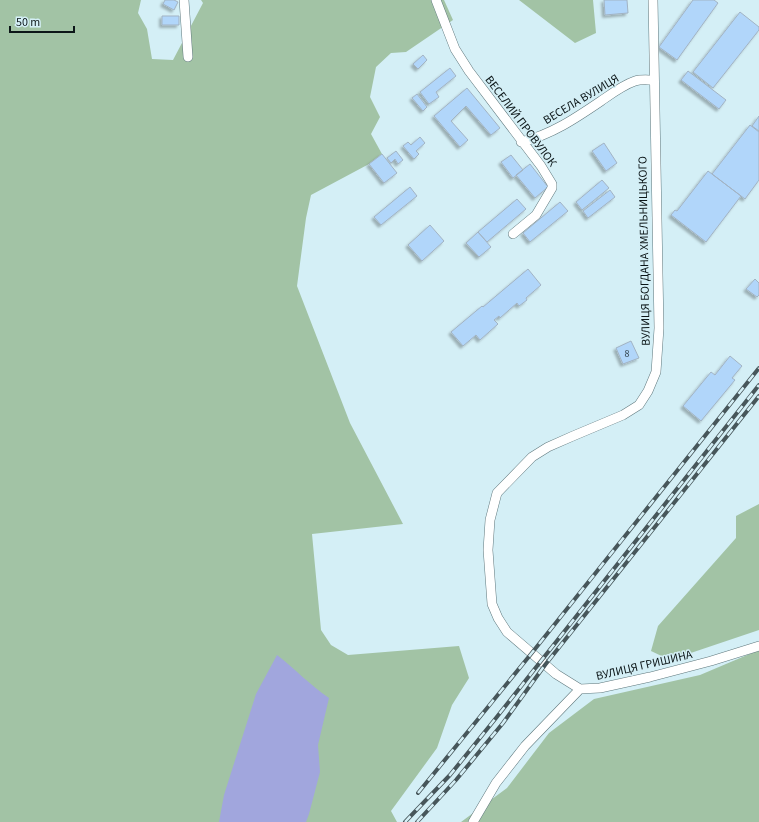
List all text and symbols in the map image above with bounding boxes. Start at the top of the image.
scale bar [10,8,74,34]
text: 50 m [16,14,40,31]
street label: ВЕСЕЛА ВУЛИЦЯ [540,70,622,129]
street label: ВЕСЕЛИЙ ПРОВУЛОК [481,72,560,170]
street label: ВУЛИЦЯ БОГДАНА ХМЕЛЬНИЦЬКОГО [634,156,655,346]
house number: 8 [625,347,630,361]
street label: ВУЛИЦЯ ГРИШИНА [594,646,694,685]

